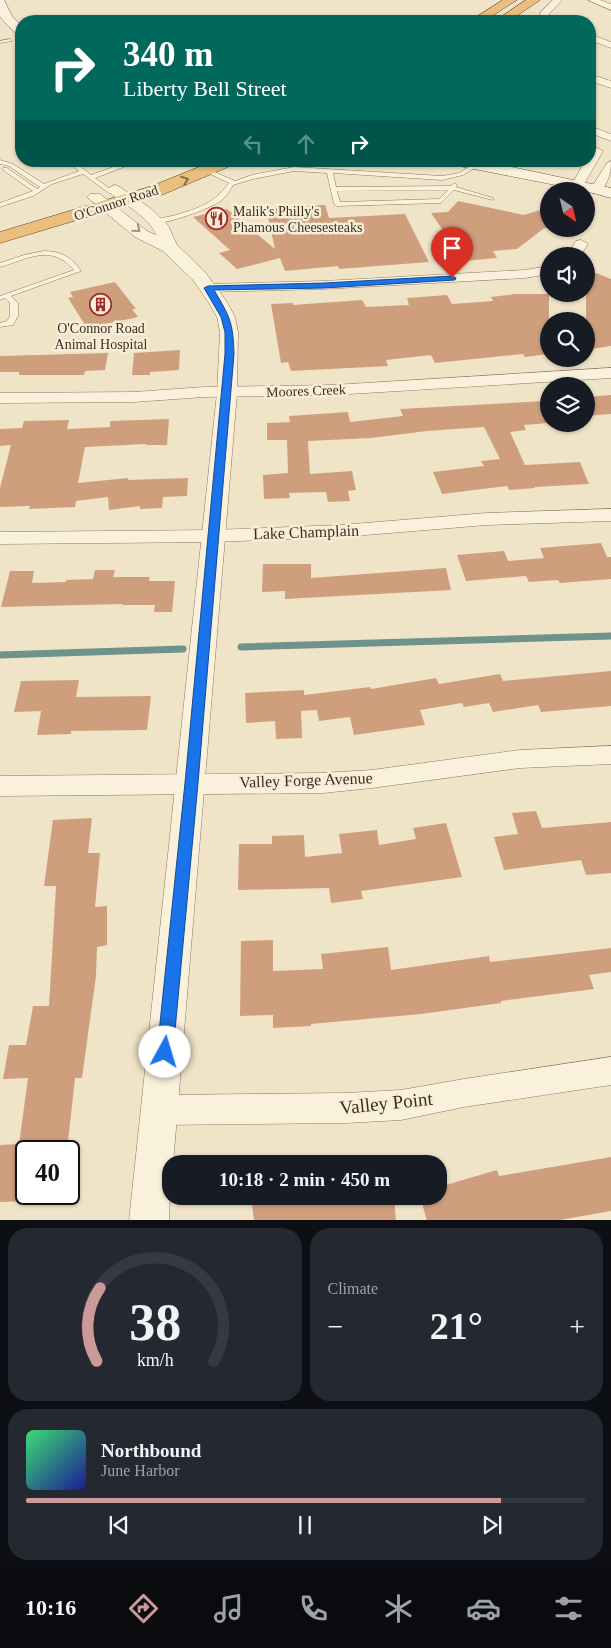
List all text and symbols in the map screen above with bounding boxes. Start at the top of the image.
icon: right [40,35,105,100]
text: 340 m [123,35,213,74]
text: Liberty Bell Street [123,76,287,101]
icon: left [239,130,267,158]
icon: ahead [292,130,320,158]
icon: right [345,130,373,158]
one-way arrow [180,176,189,186]
street label: O'Connor Road [72,182,160,224]
north arrow [540,182,595,238]
map controls [540,182,595,432]
place label: Malik's Philly's Phamous Cheesesteaks [233,204,362,235]
restaurant icon: Malik's Philly's Phamous Cheesesteaks [205,207,229,231]
one-way arrow [131,224,140,233]
pin [431,227,473,278]
icon: arrive [438,234,466,262]
button: sound [540,247,595,302]
building icon: O'Connor Road Animal Hospital [89,293,113,317]
button: search [540,312,595,367]
place label: O'Connor Road Animal Hospital [55,321,148,352]
button: layers [540,377,595,432]
street label: Moores Creek [266,382,346,400]
street label: Lake Champlain [253,522,359,543]
street label: Valley Forge Avenue [239,769,373,792]
position arrow [138,1025,190,1077]
street label: Valley Point [338,1088,434,1118]
speed limit sign: 40 [15,1140,80,1205]
text: 10:18 · 2 min · 450 m [219,1169,390,1190]
text: Climate [328,1280,378,1297]
text: 38 [129,1294,181,1351]
text: 21° [430,1305,483,1347]
text: − [328,1311,343,1342]
text: + [569,1311,585,1342]
text: km/h [136,1350,173,1370]
text: Northbound [101,1440,201,1461]
text: June Harbor [101,1462,180,1479]
icon: previous [105,1511,133,1539]
icon: pause [291,1511,319,1539]
icon: next [478,1511,506,1539]
icon: directions [126,1591,161,1626]
icon: music [211,1591,246,1626]
icon: phone [296,1591,331,1626]
icon: climate [381,1591,416,1626]
icon: car [466,1591,501,1626]
icon: filters [551,1591,586,1626]
text: 10:16 [25,1595,76,1620]

